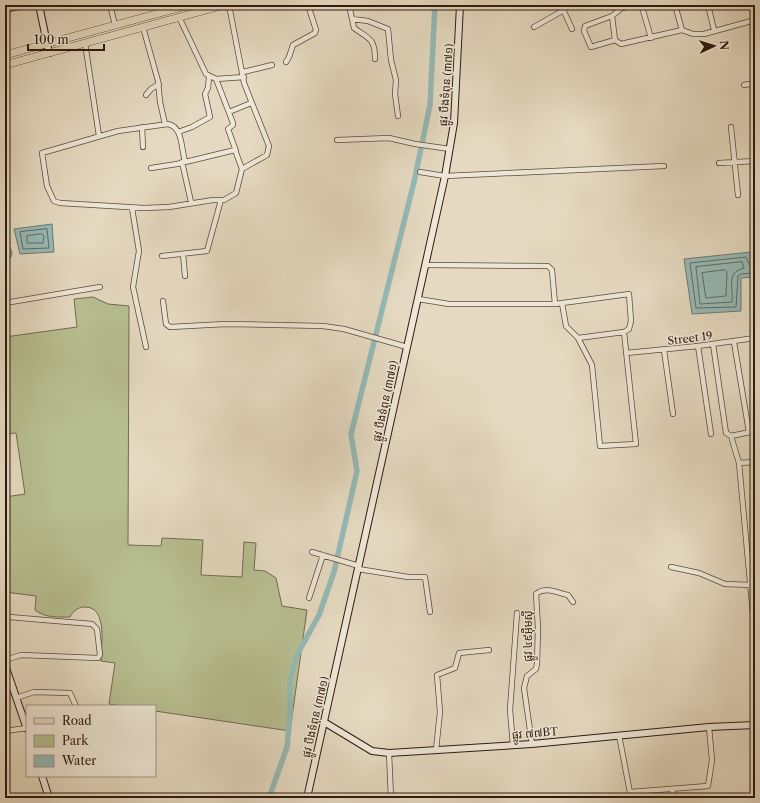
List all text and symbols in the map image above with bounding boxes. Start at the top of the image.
scale bar [28,26,104,52]
north arrow [694,26,734,66]
text: 100 m [34,32,69,47]
text: N [717,40,731,51]
street label: ផ្លូវ បឹងទំពុន (៣៧១) [436,43,459,127]
street label: Street 19 [667,328,713,348]
street label: ផ្លូវ បឹងទំពុន (៣៧១) [370,359,404,444]
street label: ផ្លូវ ៤៩អ៊ឹមស៊ី [521,610,538,662]
street label: ផ្លូវ បឹងទំពុន (៣៧១) [299,675,334,760]
legend [26,705,156,777]
text: Road [62,713,92,728]
street label: ផ្លូវ ៧៧BT [511,724,560,745]
text: Park [62,733,89,748]
text: Water [61,753,96,768]

